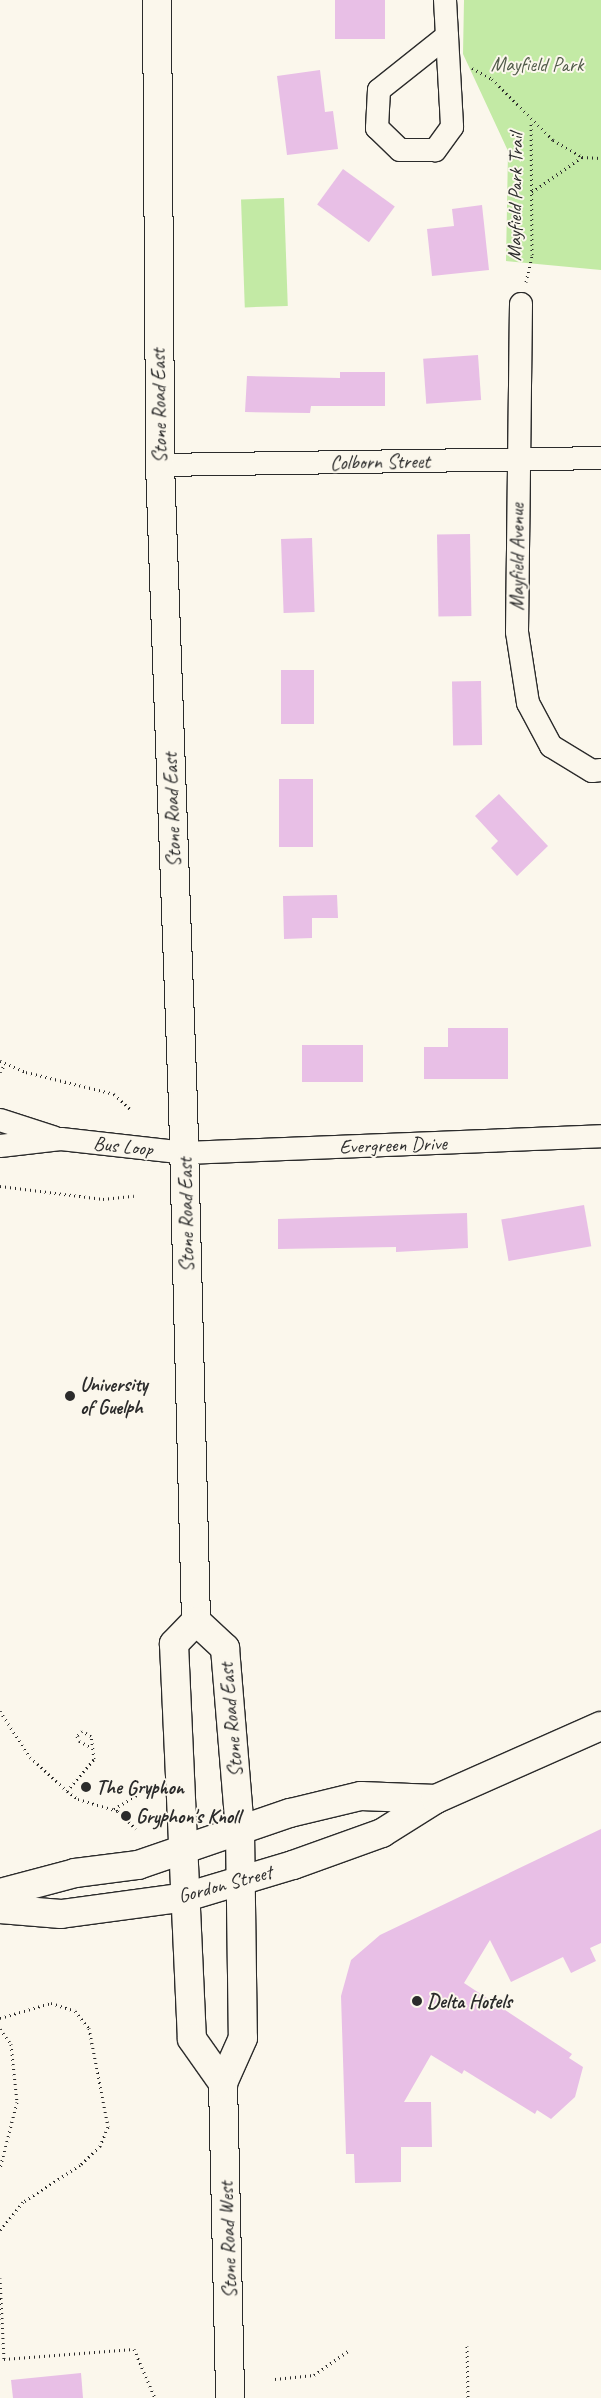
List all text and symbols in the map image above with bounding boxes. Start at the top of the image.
park label: Mayfield Park [490,52,584,76]
street label: Mayfield Park Trail [502,133,528,261]
street label: Stone Road East [146,348,172,464]
street label: Colborn Street [330,449,430,475]
street label: Mayfield Avenue [505,503,529,611]
street label: Stone Road East [158,752,186,868]
street label: Bus Loop [92,1131,154,1161]
street label: Evergreen Drive [339,1131,447,1159]
street label: Stone Road East [173,1157,199,1273]
place label: University of Guelph [80,1372,148,1419]
marker: University of Guelph [64,1390,76,1402]
street label: Stone Road East [214,1662,248,1778]
place label: The Gryphon [96,1775,184,1799]
marker: The Gryphon [80,1781,92,1793]
place label: Gryphon's Knoll [136,1804,240,1828]
marker: Gryphon's Knoll [120,1810,132,1822]
street label: Gordon Street [175,1860,275,1908]
place label: Delta Hotels [427,1989,512,2013]
marker: Delta Hotels [411,1995,423,2007]
street label: Stone Road West [214,2181,242,2299]

